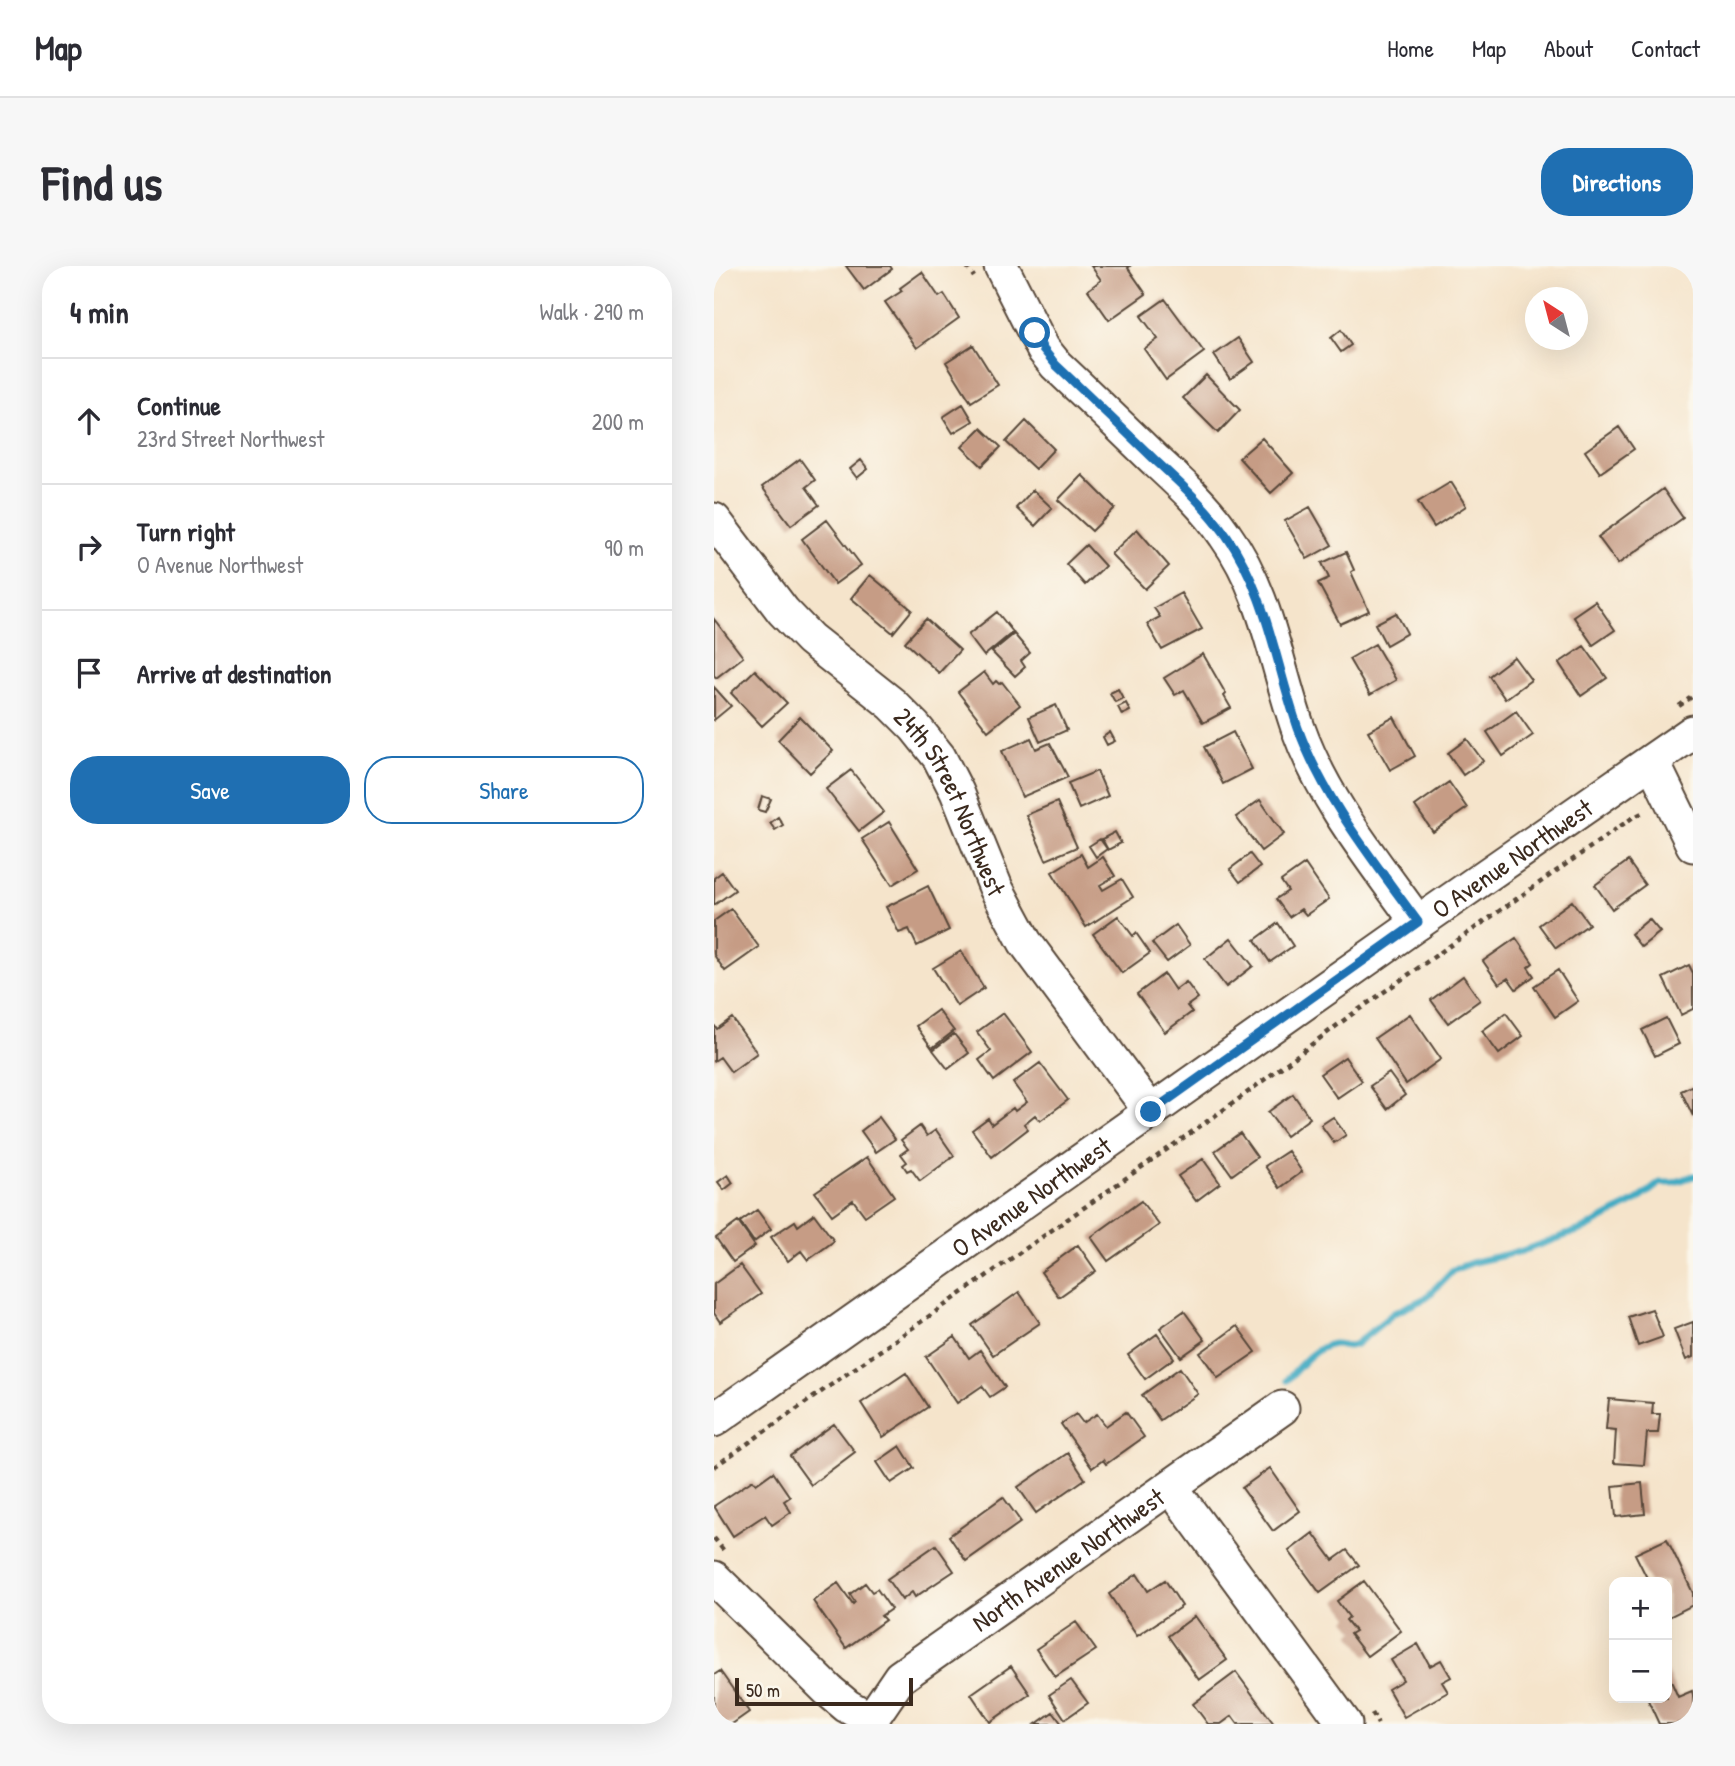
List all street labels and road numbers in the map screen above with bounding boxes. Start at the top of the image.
street label: 24th Street Northwest [887,699,1015,903]
street label: O Avenue Northwest [1425,789,1600,926]
street label: O Avenue Northwest [944,1127,1119,1265]
street label: North Avenue Northwest [965,1478,1172,1639]

